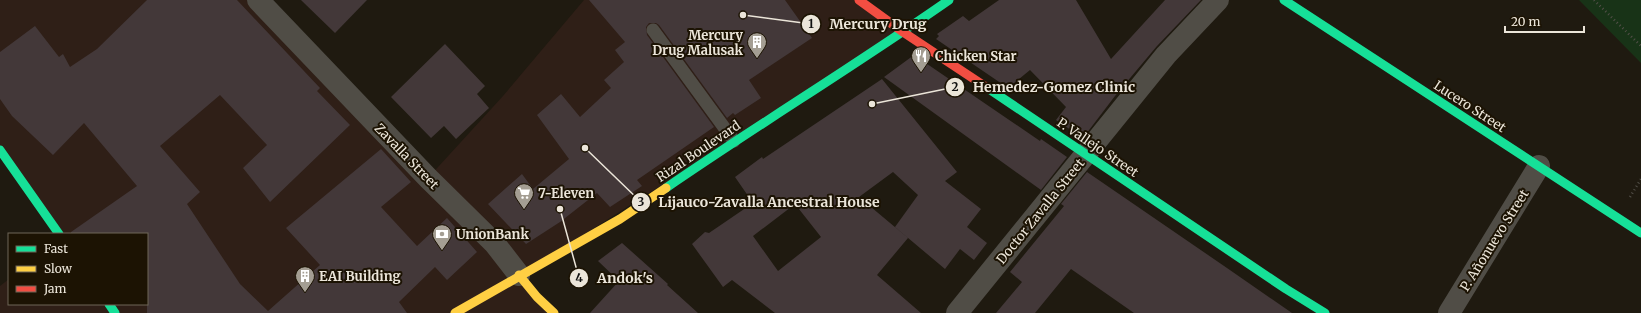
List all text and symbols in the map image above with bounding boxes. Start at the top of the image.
scale bar [1505,8,1584,34]
callout: Mercury Drug [801,11,935,37]
text: 20 m [1511,14,1540,29]
text: Mercury Drug [829,15,927,33]
text: 1 [808,16,814,31]
place label: Mercury Drug Malusak [652,27,744,59]
building icon: Mercury Drug Malusak [746,31,768,59]
restaurant icon: Chicken Star [910,45,932,73]
place label: Chicken Star [935,48,1017,65]
callout: Hemedez-Gomez Clinic [945,74,1143,100]
street label: Lucero Street [1430,77,1509,136]
text: Hemedez-Gomez Clinic [973,78,1135,96]
text: 2 [951,79,959,94]
street label: P. Vallejo Street [1054,114,1142,181]
street label: Rizal Boulevard [653,117,744,186]
street label: Zavalla Street [371,120,442,193]
street label: Doctor Zavalla Street [993,155,1088,268]
supermarket icon: 7-Eleven [513,182,535,210]
place label: 7-Eleven [538,185,594,202]
street label: P. Añonuevo Street [1456,186,1533,294]
callout: Lijauco-Zavalla Ancestral House [631,189,888,215]
text: Lijauco-Zavalla Ancestral House [658,193,880,211]
text: 3 [638,194,645,209]
bank icon: UnionBank [431,223,453,251]
place label: UnionBank [456,226,529,243]
legend [8,233,148,305]
text: Fast [44,241,68,256]
text: Slow [44,261,73,276]
building icon: EAI Building [294,265,316,293]
callout: Andok's [569,265,660,291]
place label: EAI Building [319,268,401,285]
text: Andok's [596,269,653,287]
text: 4 [575,270,583,285]
text: Jam [43,281,67,296]

